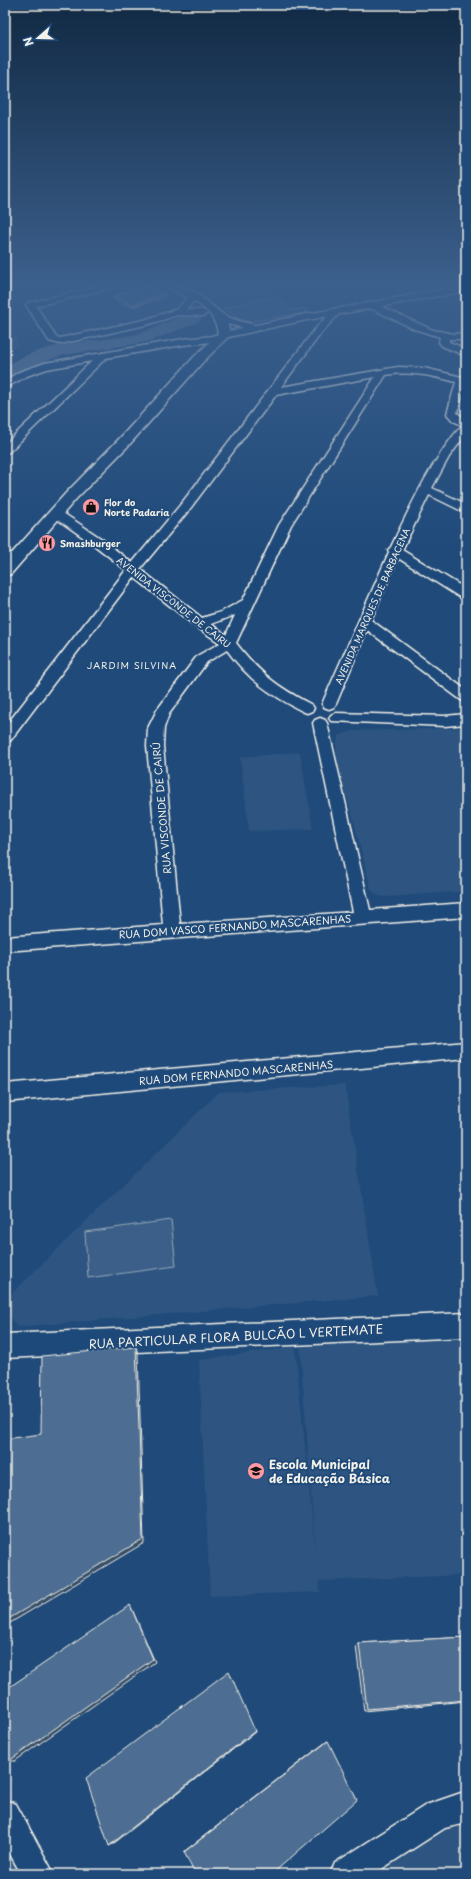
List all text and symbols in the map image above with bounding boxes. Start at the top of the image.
north arrow [18,18,58,58]
text: N [19,34,38,49]
place label: Flor do Norte Padaria [104,495,170,519]
shop icon: Flor do Norte Padaria [81,497,101,517]
street label: AVENIDA MARQUES DE BARBACENA [331,525,413,686]
restaurant icon: Smashburger [37,533,57,553]
place label: Smashburger [60,536,121,550]
street label: AVENIDA VISCONDE DE CAIRU [114,553,234,651]
district label: JARDIM SILVINA [87,658,177,672]
street label: RUA VISCONDE DE CAIRÚ [148,741,174,875]
street label: RUA DOM VASCO FERNANDO MASCARENHAS [118,910,352,942]
street label: RUA DOM FERNANDO MASCARENHAS [138,1056,334,1088]
street label: RUA PARTICULAR FLORA BULCÃO L VERTEMATE [88,1319,384,1353]
place label: Escola Municipal de Educação Básica [269,1455,391,1487]
school or university icon: Escola Municipal de Educação Básica [246,1461,266,1481]

